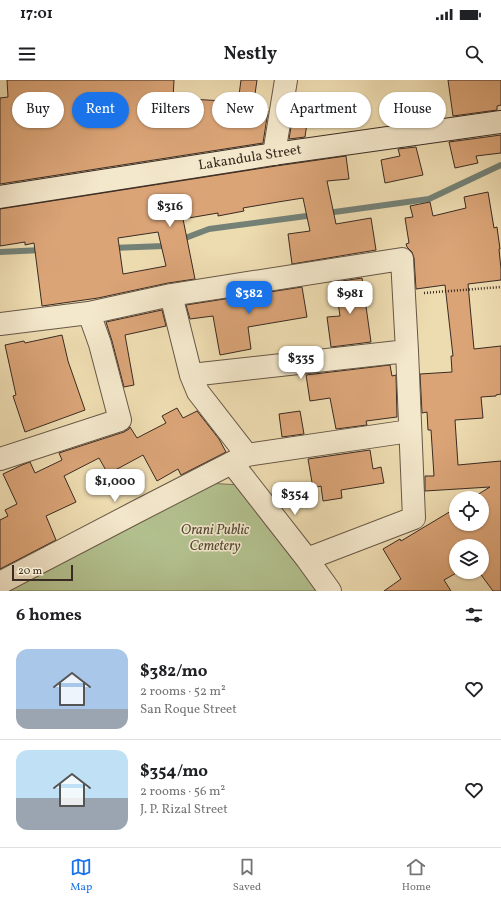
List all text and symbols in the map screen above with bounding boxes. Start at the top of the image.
text: 17:01 [20,4,53,25]
text: Nestly [224,42,277,67]
icon: menu [16,43,38,65]
icon: search [463,43,485,65]
chip: Buy [12,92,64,128]
chip: Rent [72,92,129,128]
chip: Filters [137,92,204,128]
chip: New [212,92,268,128]
chip: Apartment [276,92,371,128]
chip: House [379,92,446,128]
street label: Lakandula Street [197,140,303,176]
pin: $316 [146,194,194,228]
text: $316 [157,198,183,216]
pin: $382 [225,281,273,315]
pin: $981 [326,281,374,315]
text: $382 [235,285,263,303]
text: $981 [337,285,363,303]
pin: $335 [277,346,325,380]
text: $335 [288,350,314,368]
pin: $1,000 [82,469,148,503]
text: $1,000 [95,473,135,491]
pin: $354 [271,482,319,516]
text: $354 [281,486,309,504]
map controls [449,491,489,579]
button: locate [449,491,489,531]
park label: Orani Public Cemetery [181,521,249,556]
button: layers [449,539,489,579]
scale bar [12,563,73,582]
text: 20 m [18,564,42,579]
text: 6 homes [16,604,82,627]
icon: filters [463,604,485,626]
text: $382/mo [140,660,207,683]
icon: home [48,665,96,713]
icon: heart [463,678,485,700]
text: 2 rooms · 52 m² [140,683,226,701]
text: San Roque Street [140,701,237,719]
text: $354/mo [140,760,208,783]
icon: home [48,766,96,814]
icon: heart [463,779,485,801]
text: 2 rooms · 56 m² [140,783,225,801]
text: J. P. Rizal Street [140,801,228,819]
tab: Map [70,856,92,895]
tab: Saved [233,856,261,895]
tab: Home [402,856,431,895]

